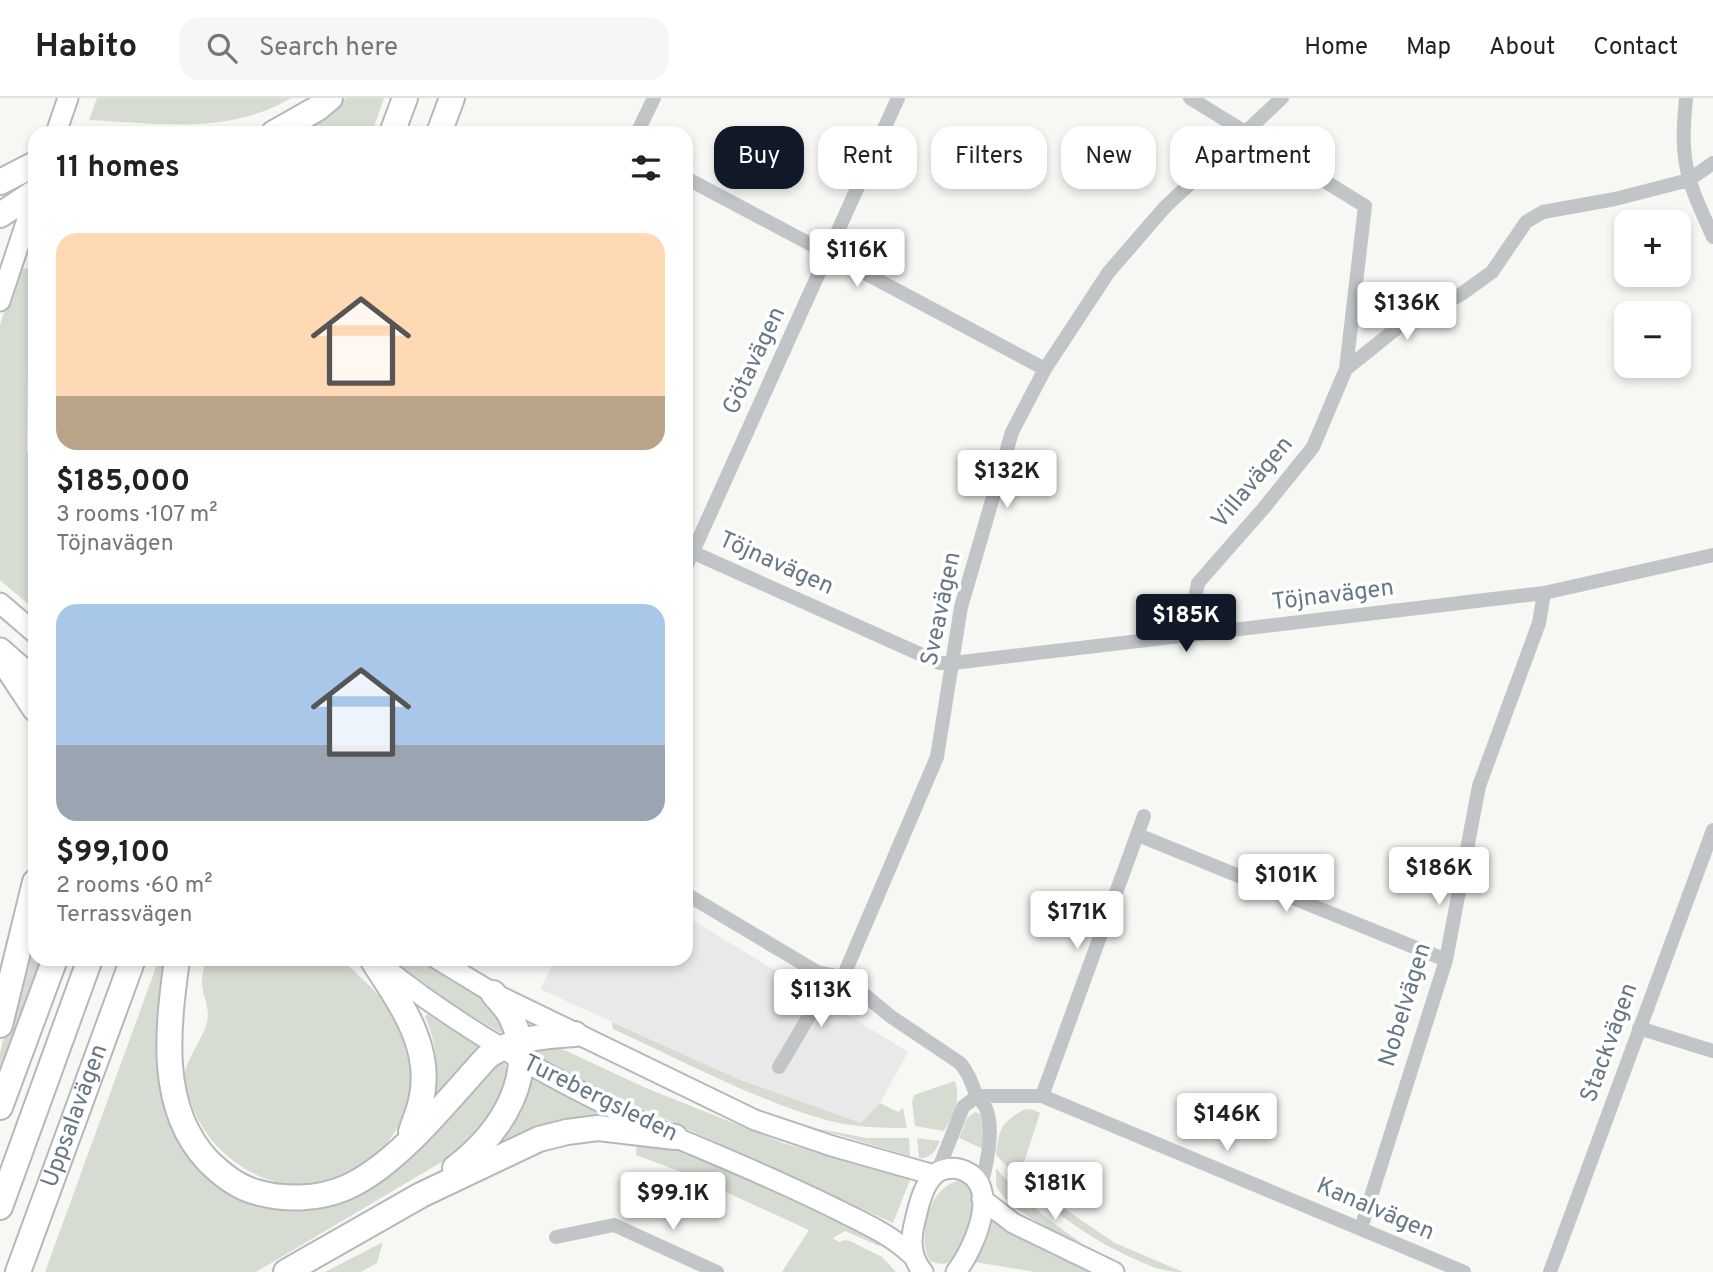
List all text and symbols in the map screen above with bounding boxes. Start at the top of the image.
search box [179,17,669,80]
text: Habito [35,27,137,69]
icon: search [203,29,241,67]
text: Search here [259,32,398,65]
text: Home [1304,33,1368,63]
text: Map [1406,33,1451,63]
text: About [1489,33,1555,63]
text: Contact [1593,33,1678,63]
chip: Buy [714,126,804,189]
chip: Rent [818,126,917,189]
chip: Filters [931,126,1047,189]
chip: New [1061,126,1156,189]
chip: Apartment [1170,126,1335,189]
icon: filters [627,149,665,187]
text: 11 homes [56,150,180,187]
map controls [1614,210,1691,378]
button: + [1614,210,1691,287]
pin: $116K [808,230,906,289]
text: $116K [826,237,888,266]
icon: home [298,278,424,404]
pin: $136K [1358,282,1456,342]
text: $136K [1373,290,1441,319]
button: − [1614,301,1691,378]
street label: Götavägen [717,302,793,420]
street label: Villavägen [1206,431,1300,535]
pin: $132K [958,450,1056,510]
text: $132K [974,458,1040,487]
text: $185,000 [56,464,190,501]
text: 3 rooms · 107 m² [56,501,218,530]
street label: Töjnavägen [714,525,838,603]
text: Töjnavägen [56,530,174,559]
street label: Sveavägen [915,549,969,669]
street label: Töjnavägen [1270,574,1396,618]
pin: $185K [1137,594,1235,654]
text: $185K [1152,602,1220,631]
icon: home [298,649,424,775]
text: $99,100 [56,835,170,872]
pin: $186K [1390,848,1488,907]
pin: $101K [1237,854,1335,914]
text: $186K [1405,855,1473,884]
text: $101K [1254,862,1318,891]
text: 2 rooms · 60 m² [56,872,213,901]
pin: $171K [1028,892,1126,951]
text: $171K [1046,899,1108,928]
text: Terrassvägen [56,901,192,930]
street label: Nobelvägen [1373,939,1439,1071]
pin: $113K [772,970,870,1029]
text: $113K [790,977,852,1006]
street label: Stackvägen [1575,979,1645,1107]
street label: Uppsalavägen [35,1040,115,1192]
street label: Turebergsleden [518,1049,682,1149]
pin: $146K [1178,1094,1276,1153]
text: $146K [1193,1101,1261,1130]
pin: $181K [1006,1162,1104,1222]
text: $181K [1024,1170,1086,1199]
pin: $99.1K [616,1172,730,1232]
street label: Kanalvägen [1311,1172,1439,1248]
text: $99.1K [636,1180,710,1209]

